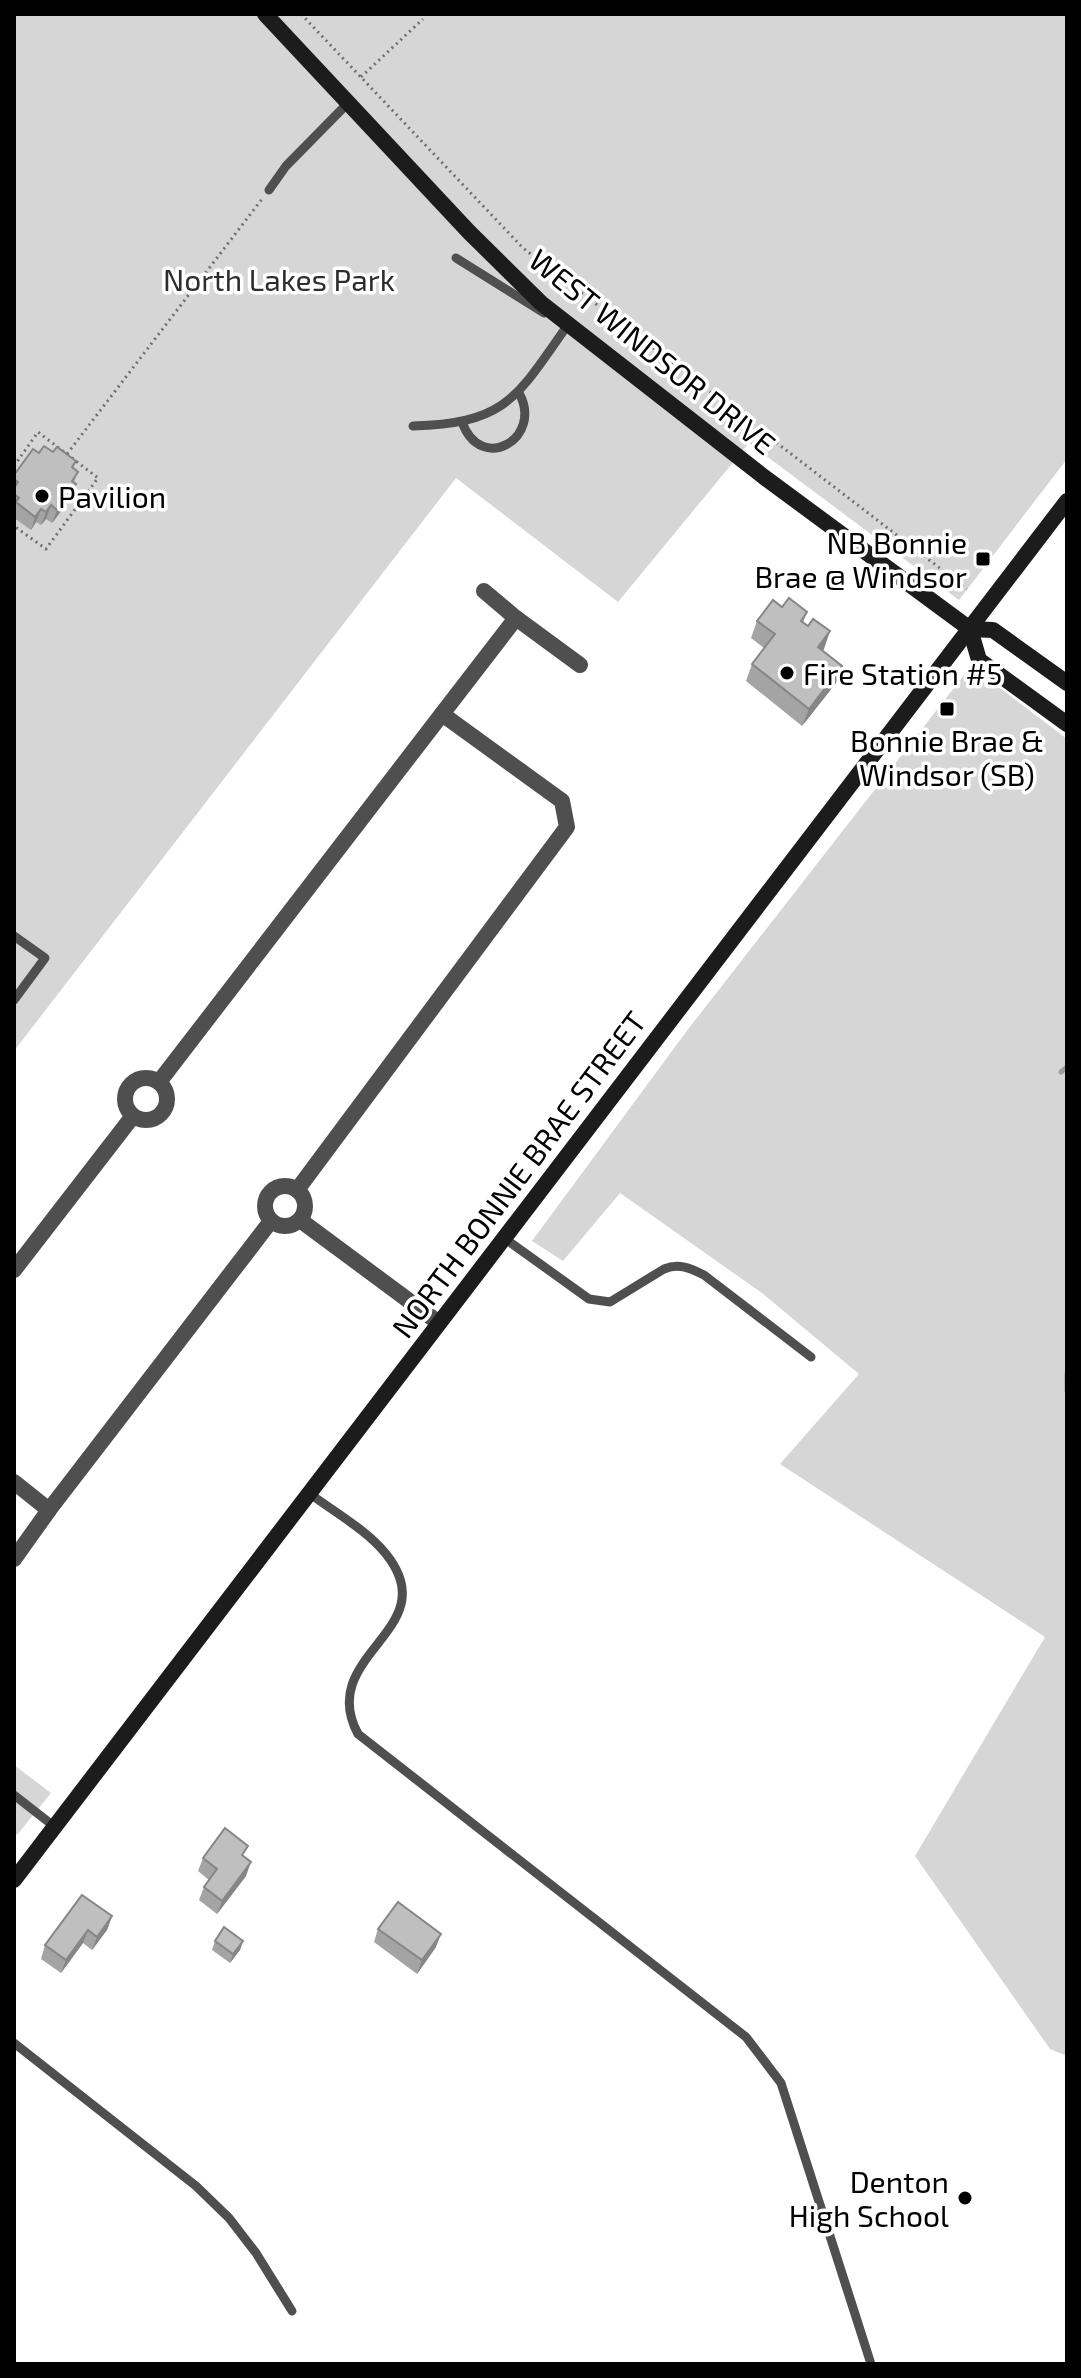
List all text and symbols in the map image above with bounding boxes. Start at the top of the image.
street label: WEST WINDSOR DRIVE [523,241,783,461]
park label: North Lakes Park [163,261,395,297]
place label: Pavilion [58,478,166,514]
marker: Pavilion [33,487,51,505]
place label: NB Bonnie Brae @ Windsor [754,524,967,594]
marker: NB Bonnie Brae @ Windsor [974,550,992,568]
place label: Fire Station #5 [803,655,1002,691]
marker: Fire Station #5 [778,664,796,682]
marker: Bonnie Brae & Windsor (SB) [938,700,956,718]
place label: Bonnie Brae & Windsor (SB) [850,722,1044,792]
street label: NORTH BONNIE BRAE STREET [384,1004,652,1344]
place label: Denton High School [789,2163,949,2233]
marker: Denton High School [956,2189,974,2207]

